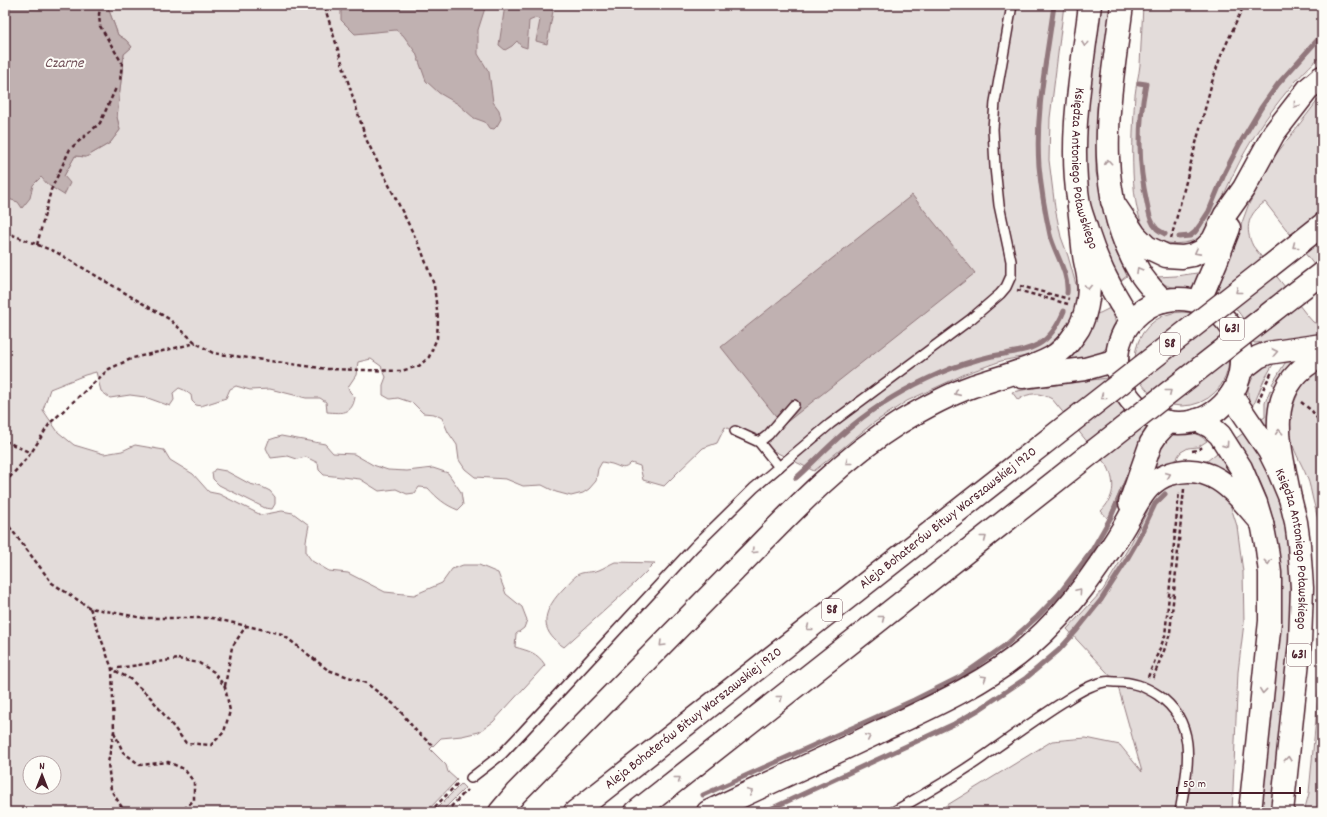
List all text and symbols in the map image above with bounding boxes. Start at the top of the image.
one-way arrow [1081,41,1090,47]
water label: Czarne [44,53,85,75]
street label: Księdza Antoniego Poławskiego [1065,86,1103,252]
one-way arrow [1294,101,1301,108]
one-way arrow [1103,159,1112,165]
one-way arrow [1293,241,1300,248]
one-way arrow [1194,247,1201,255]
one-way arrow [1137,267,1144,274]
one-way arrow [1084,285,1092,291]
one-way arrow [1236,286,1243,293]
road number: 631 [1220,318,1244,340]
road number: S8 [1160,333,1180,355]
one-way arrow [1272,348,1278,357]
one-way arrow [954,388,962,396]
one-way arrow [1164,390,1171,397]
one-way arrow [1100,392,1107,399]
one-way arrow [1274,429,1283,435]
one-way arrow [1221,441,1229,448]
street label: Aleja Bohaterów Bitwy Warszawskiej 1920 [855,442,1041,595]
one-way arrow [845,457,852,464]
street label: Księdza Antoniego Poławskiego [1269,466,1312,630]
one-way arrow [1165,472,1172,480]
one-way arrow [979,535,986,542]
one-way arrow [751,546,758,554]
one-way arrow [1264,559,1273,565]
one-way arrow [1075,589,1082,596]
road number: S8 [822,599,842,621]
one-way arrow [877,616,884,623]
one-way arrow [807,623,814,630]
one-way arrow [659,639,667,647]
street label: Aleja Bohaterów Bitwy Warszawskiej 1920 [601,642,787,795]
road number: 631 [1287,644,1311,666]
one-way arrow [980,676,987,683]
one-way arrow [1259,688,1268,694]
one-way arrow [775,696,782,703]
one-way arrow [864,734,871,742]
north arrow [22,755,62,795]
one-way arrow [1283,756,1292,762]
text: N [39,759,45,775]
scale bar [1177,769,1300,795]
text: 50 m [1183,776,1206,793]
one-way arrow [673,777,680,784]
one-way arrow [746,789,754,797]

